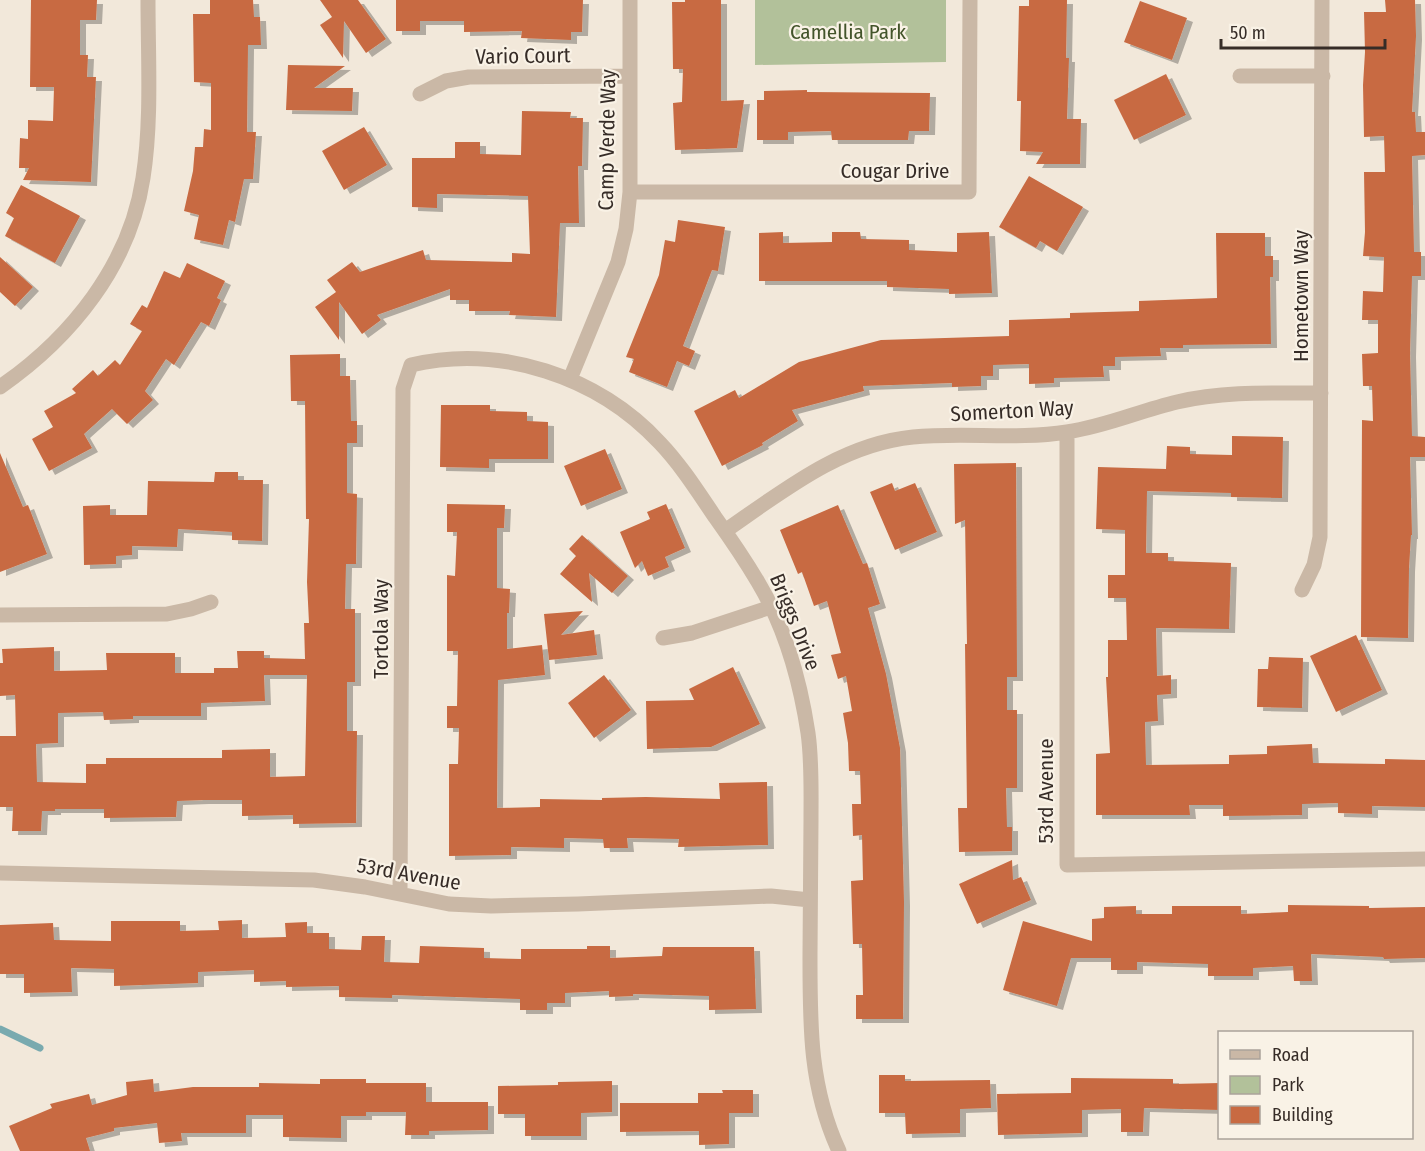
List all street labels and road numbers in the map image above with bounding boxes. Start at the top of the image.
street label: Vario Court [475,42,571,70]
street label: Camp Verde Way [593,69,621,211]
street label: Cougar Drive [841,158,949,184]
street label: Hometown Way [1288,229,1314,362]
street label: Somerton Way [950,395,1075,427]
street label: Briggs Drive [764,570,826,674]
street label: Tortola Way [368,579,394,679]
street label: 53rd Avenue [1033,739,1059,844]
street label: 53rd Avenue [355,852,463,896]

